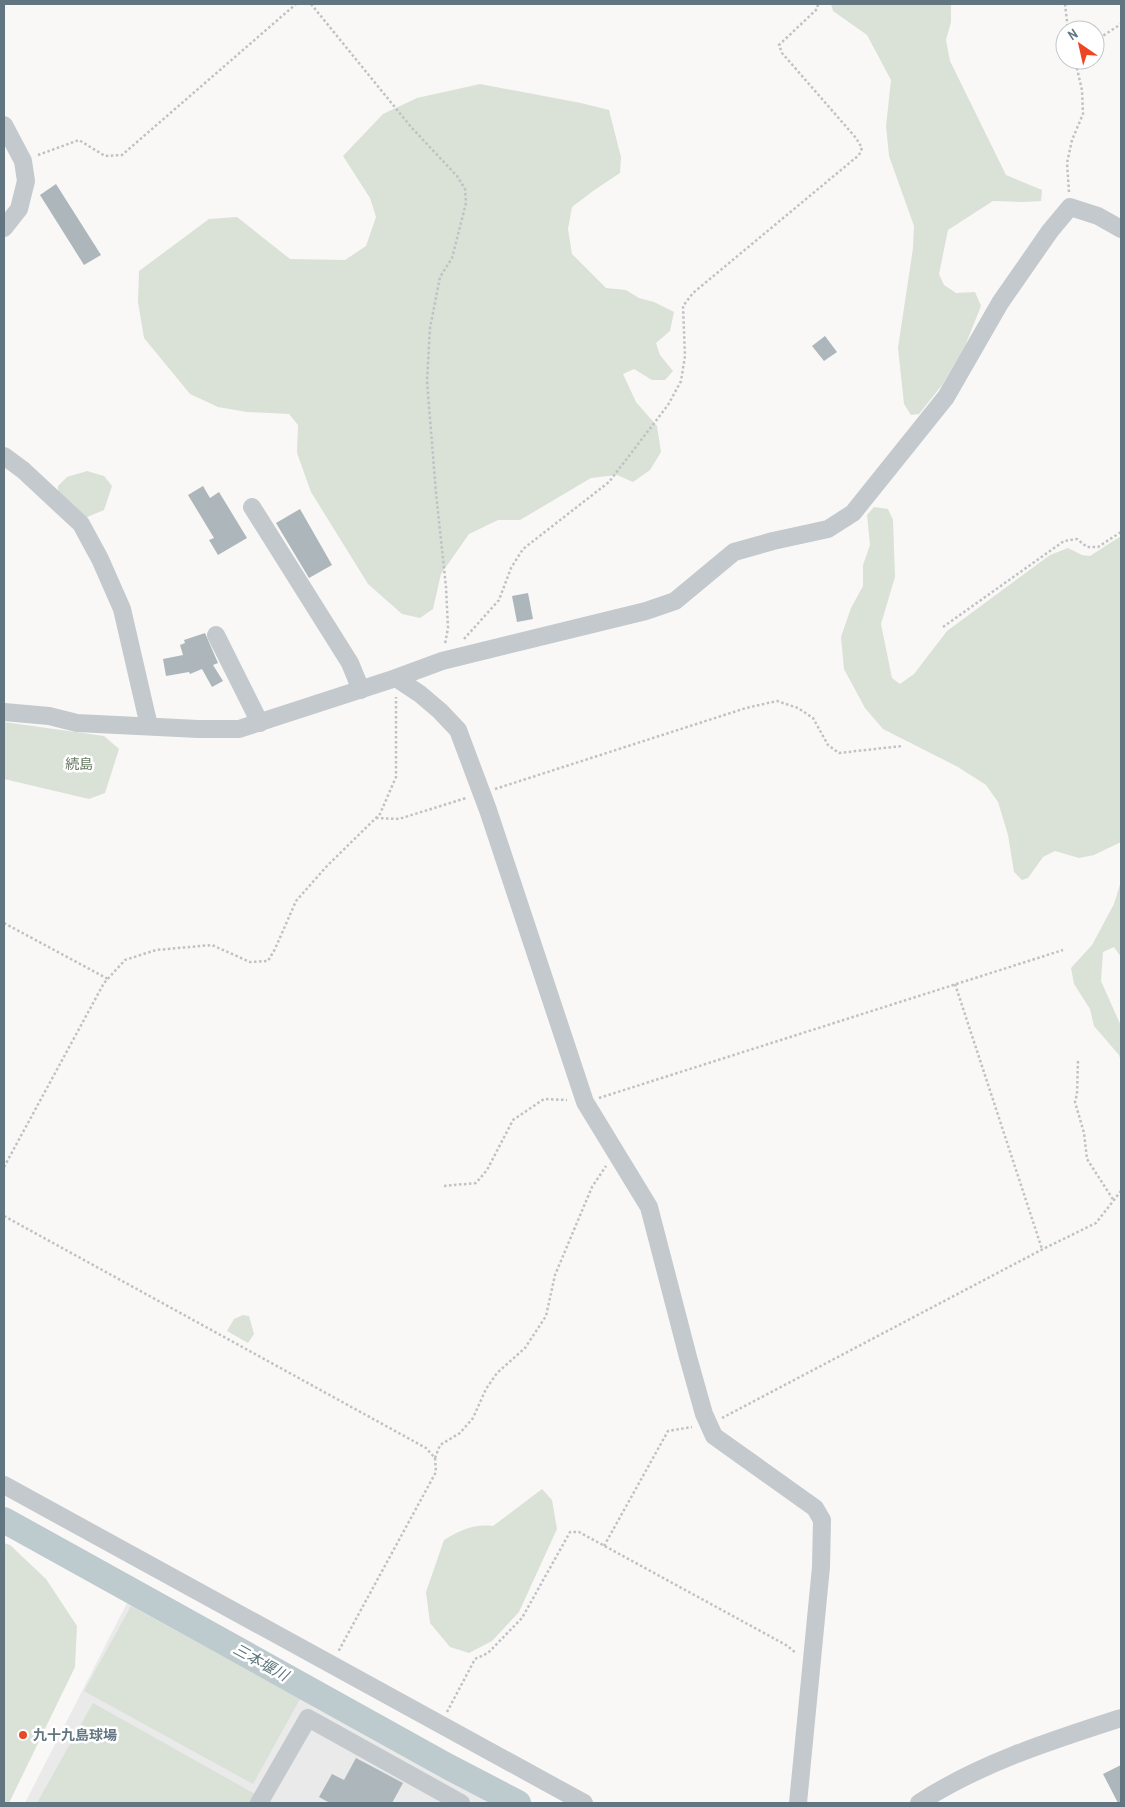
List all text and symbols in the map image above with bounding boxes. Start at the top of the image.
north arrow [1055,20,1105,70]
text: N [1064,24,1081,44]
park label: 続島 [65,755,93,773]
water label: 三本堰川 [230,1638,294,1687]
place label: 九十九島球場 [33,1726,117,1744]
marker: 九十九島球場 [17,1729,29,1741]

